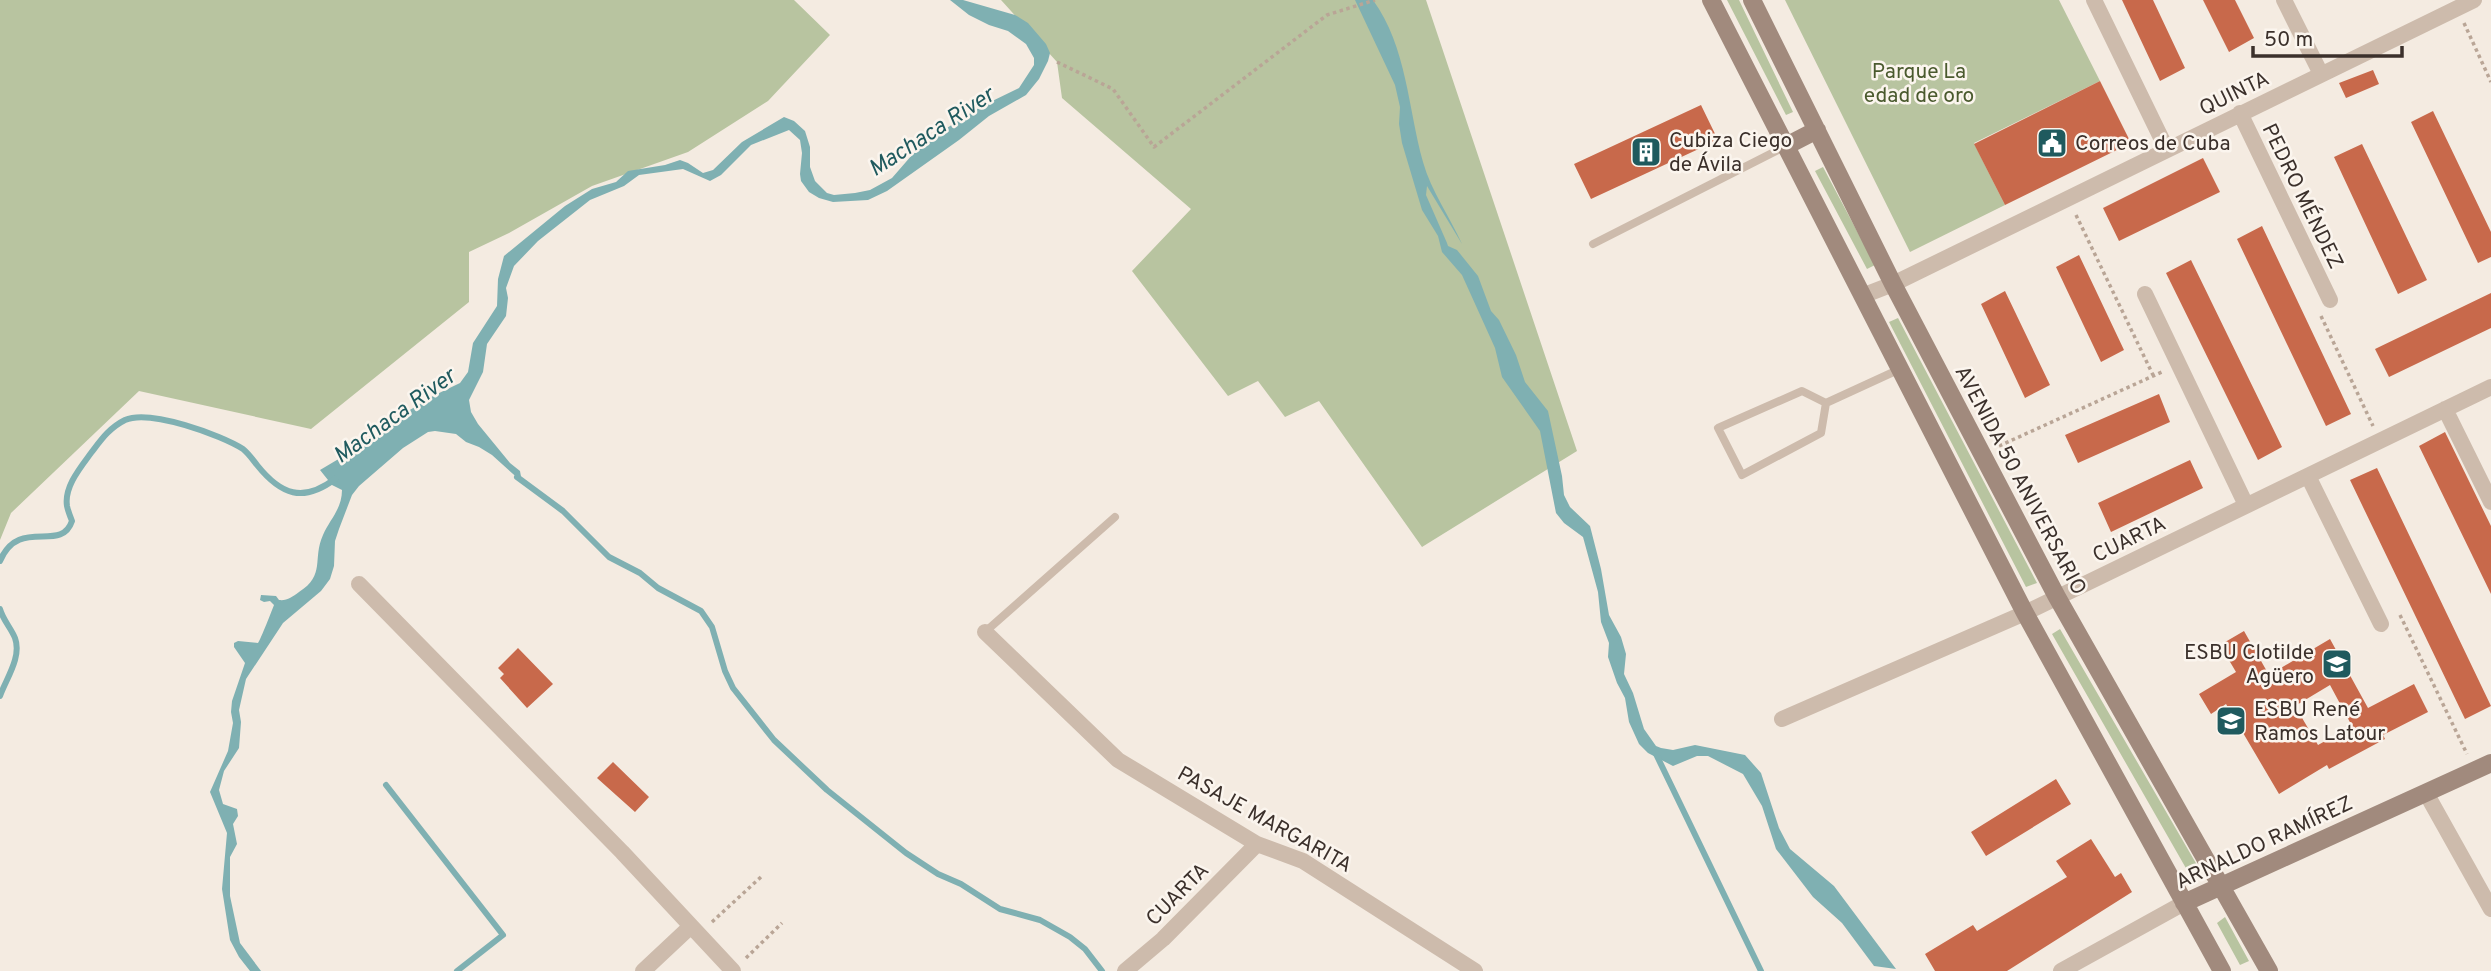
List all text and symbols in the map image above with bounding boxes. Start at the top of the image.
scale bar [2253,14,2402,58]
text: 50 m [2264,27,2313,54]
park label: Parque La edad de oro [1864,59,1974,110]
street label: QUINTA [2195,66,2274,123]
water label: Machaca River [864,80,1003,185]
street label: PEDRO MÉNDEZ [2255,119,2349,274]
public building icon: Correos de Cuba [2035,126,2069,160]
place label: Cubiza Ciego de Ávila [1669,128,1792,179]
place label: Correos de Cuba [2075,131,2231,158]
building icon: Cubiza Ciego de Ávila [1629,135,1663,169]
street label: AVENIDA 50 ANIVERSARIO [1948,361,2092,600]
water label: Machaca River [328,362,464,471]
street label: CUARTA [2088,511,2171,570]
place label: ESBU Clotilde Agüero [2184,640,2314,691]
school or university icon: ESBU Clotilde Agüero [2320,647,2354,681]
place label: ESBU René Ramos Latour [2254,697,2386,748]
school or university icon: ESBU René Ramos Latour [2214,704,2248,738]
street label: PASAJE MARGARITA [1172,761,1357,880]
street label: ARNALDO RAMÍREZ [2171,790,2358,896]
street label: CUARTA [1141,858,1215,932]

